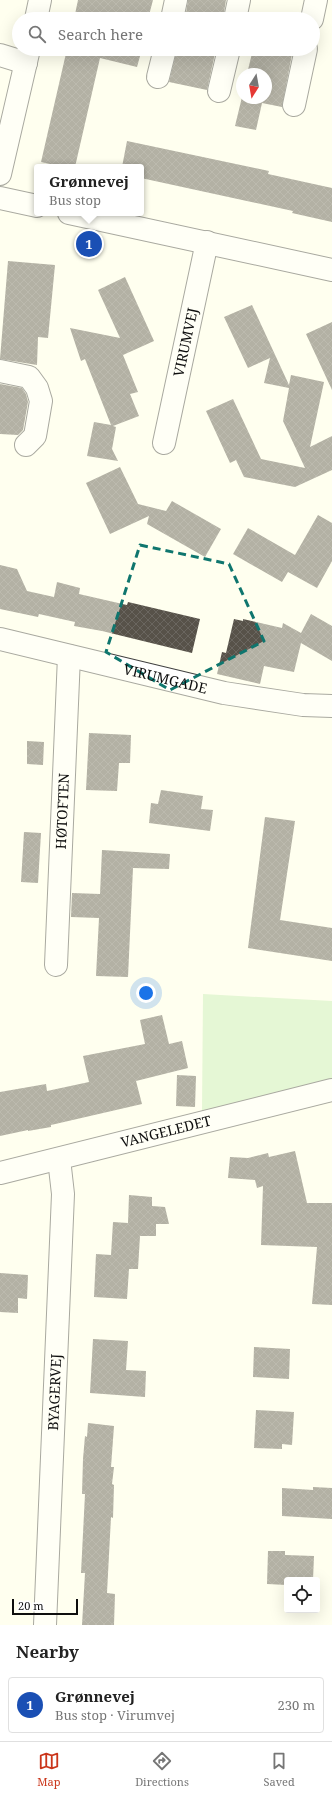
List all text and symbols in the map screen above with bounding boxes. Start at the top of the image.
search box [12,12,320,56]
icon: search [26,23,48,45]
text: Search here [58,24,143,44]
north arrow [236,68,272,104]
popup [34,164,144,216]
text: Grønnevej [49,171,129,191]
text: Bus stop [49,191,101,209]
pin: 1 [76,229,102,259]
street label: VIRUMVEJ [168,306,202,378]
street label: VIRUMGADE [122,659,209,698]
street label: HØTOFTEN [51,772,73,850]
your location [136,983,156,1003]
street label: VANGELEDET [119,1110,213,1151]
street label: BYAGERVEJ [43,1353,65,1431]
map controls [284,1577,320,1613]
button: locate [284,1577,320,1613]
scale bar [12,1597,78,1616]
text: 20 m [18,1598,44,1613]
text: Nearby [16,1640,79,1663]
text: Grønnevej [55,1686,135,1706]
text: 1 [26,1696,34,1714]
text: 230 m [278,1696,315,1714]
text: Bus stop · Virumvej [55,1706,175,1724]
tab: Map [37,1750,61,1789]
tab: Directions [135,1750,189,1789]
tab: Saved [264,1750,295,1789]

